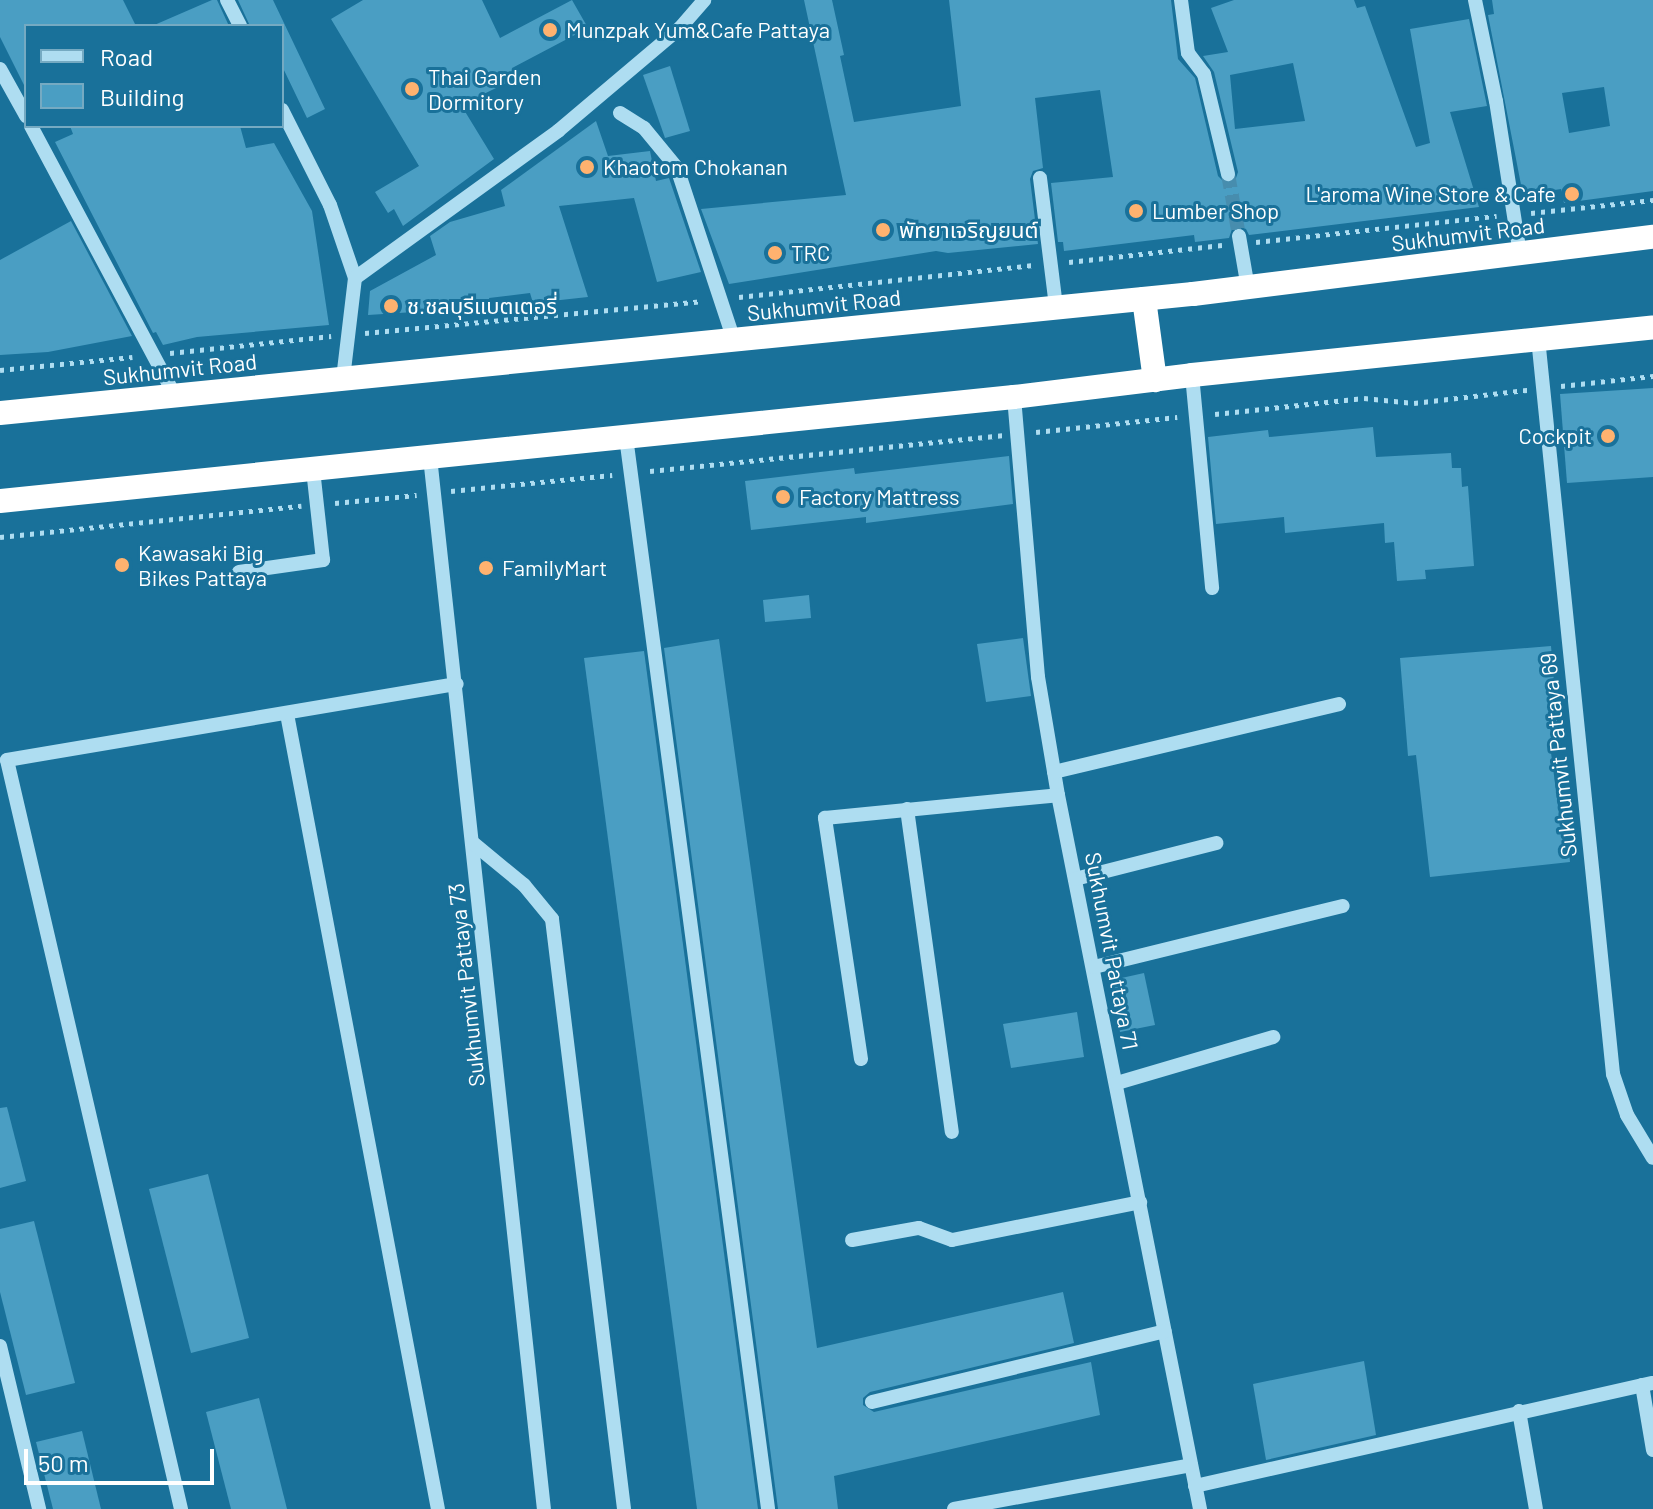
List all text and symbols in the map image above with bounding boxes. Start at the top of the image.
place label: Munzpak Yum&Cafe Pattaya [566,17,830,43]
marker: Munzpak Yum&Cafe Pattaya [541,21,559,39]
legend [24,24,284,128]
text: Road [100,42,153,71]
place label: Thai Garden Dormitory [428,63,542,114]
marker: Thai Garden Dormitory [403,80,421,98]
text: Building [100,82,184,111]
place label: Khaotom Chokanan [603,154,788,180]
marker: Khaotom Chokanan [578,158,596,176]
place label: L'aroma Wine Store & Cafe [1306,181,1556,207]
marker: L'aroma Wine Store & Cafe [1563,185,1581,203]
place label: Lumber Shop [1152,198,1279,224]
marker: Lumber Shop [1127,202,1145,220]
street label: Sukhumvit Road [1390,211,1546,257]
place label: พัทยาเจริญยนต์ [899,217,1039,243]
marker: พัทยาเจริญยนต์ [874,221,892,239]
place label: TRC [791,240,830,266]
marker: TRC [766,244,784,262]
street label: Sukhumvit Road [746,284,902,326]
place label: ช.ชลบุรีแบตเตอรี่ [407,293,557,319]
marker: ช.ชลบุรีแบตเตอรี่ [382,297,400,315]
street label: Sukhumvit Road [102,348,258,390]
place label: Cockpit [1518,423,1592,449]
marker: Cockpit [1599,427,1617,445]
place label: Factory Mattress [799,484,959,510]
marker: Factory Mattress [774,488,792,506]
place label: Kawasaki Big Bikes Pattaya [138,539,267,590]
place label: FamilyMart [502,555,607,581]
marker: Kawasaki Big Bikes Pattaya [113,556,131,574]
marker: FamilyMart [477,559,495,577]
street label: Sukhumvit Pattaya 69 [1534,652,1582,858]
street label: Sukhumvit Pattaya 71 [1080,850,1144,1052]
street label: Sukhumvit Pattaya 73 [442,882,490,1088]
scale bar [28,1433,218,1483]
text: 50 m [38,1448,89,1477]

